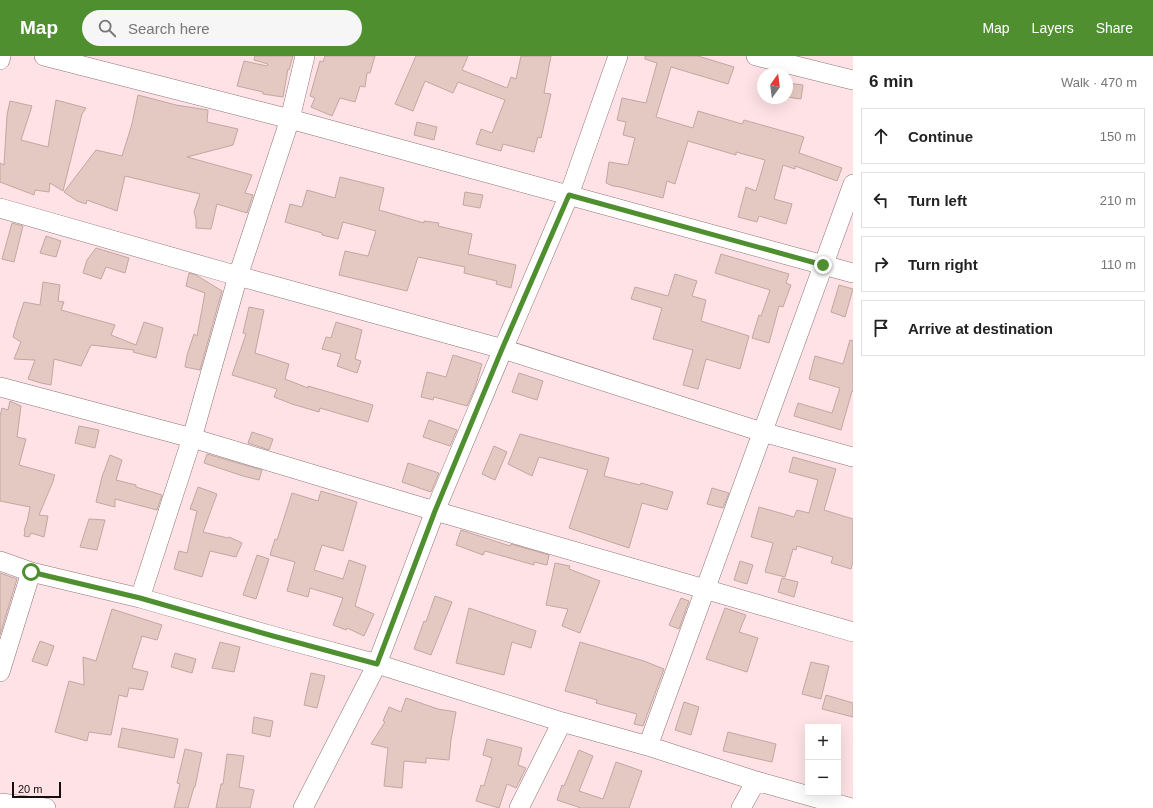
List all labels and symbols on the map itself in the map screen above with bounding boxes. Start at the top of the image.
north arrow [757,68,793,104]
route end [814,256,832,274]
route start [22,563,40,581]
scale bar [12,780,61,799]

